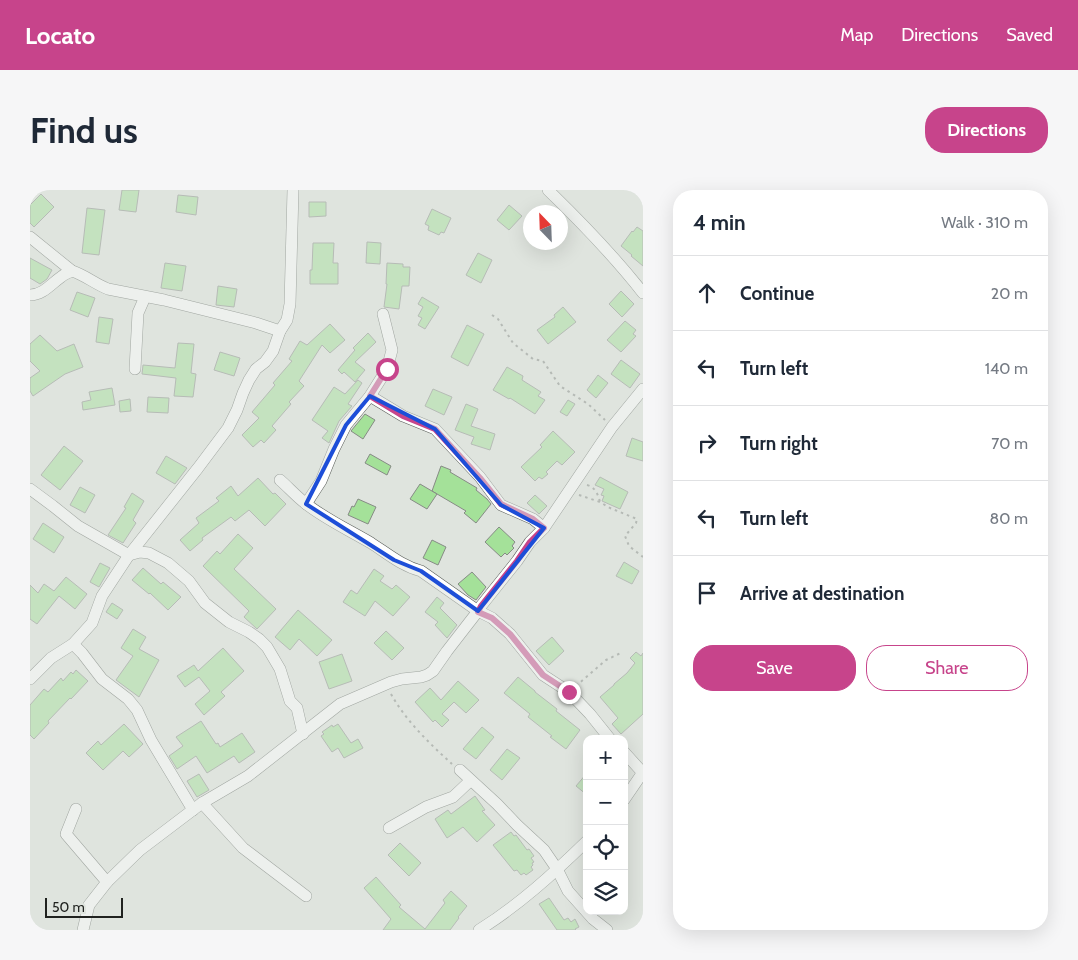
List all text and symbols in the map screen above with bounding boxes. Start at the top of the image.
text: Locato [25,21,95,50]
text: Map [840,24,873,46]
text: Directions [901,24,978,46]
text: Saved [1006,24,1053,46]
button: Directions [925,107,1048,153]
text: Find us [30,109,138,152]
north arrow [523,205,568,250]
text: 4 min [693,210,746,235]
text: Walk · 310 m [941,213,1028,232]
icon: ahead [693,279,721,307]
text: Continue [740,282,814,305]
text: 20 m [991,284,1028,303]
icon: left [693,354,721,382]
text: Turn left [740,357,808,380]
route start [376,358,399,381]
text: 140 m [985,359,1028,378]
icon: right [693,429,721,457]
text: Turn right [740,432,818,455]
text: 70 m [991,434,1028,453]
icon: left [693,504,721,532]
text: Turn left [740,507,808,530]
text: 80 m [990,509,1028,528]
icon: arrive [693,579,721,607]
text: Arrive at destination [740,582,904,605]
button: Save [693,645,856,691]
button: Share [866,645,1028,691]
route end [558,681,581,704]
map controls [583,735,628,915]
button: + [583,735,628,780]
button: − [583,780,628,825]
button: locate [583,825,628,870]
button: layers [583,870,628,915]
scale bar [45,895,122,918]
text: 50 m [52,898,85,916]

